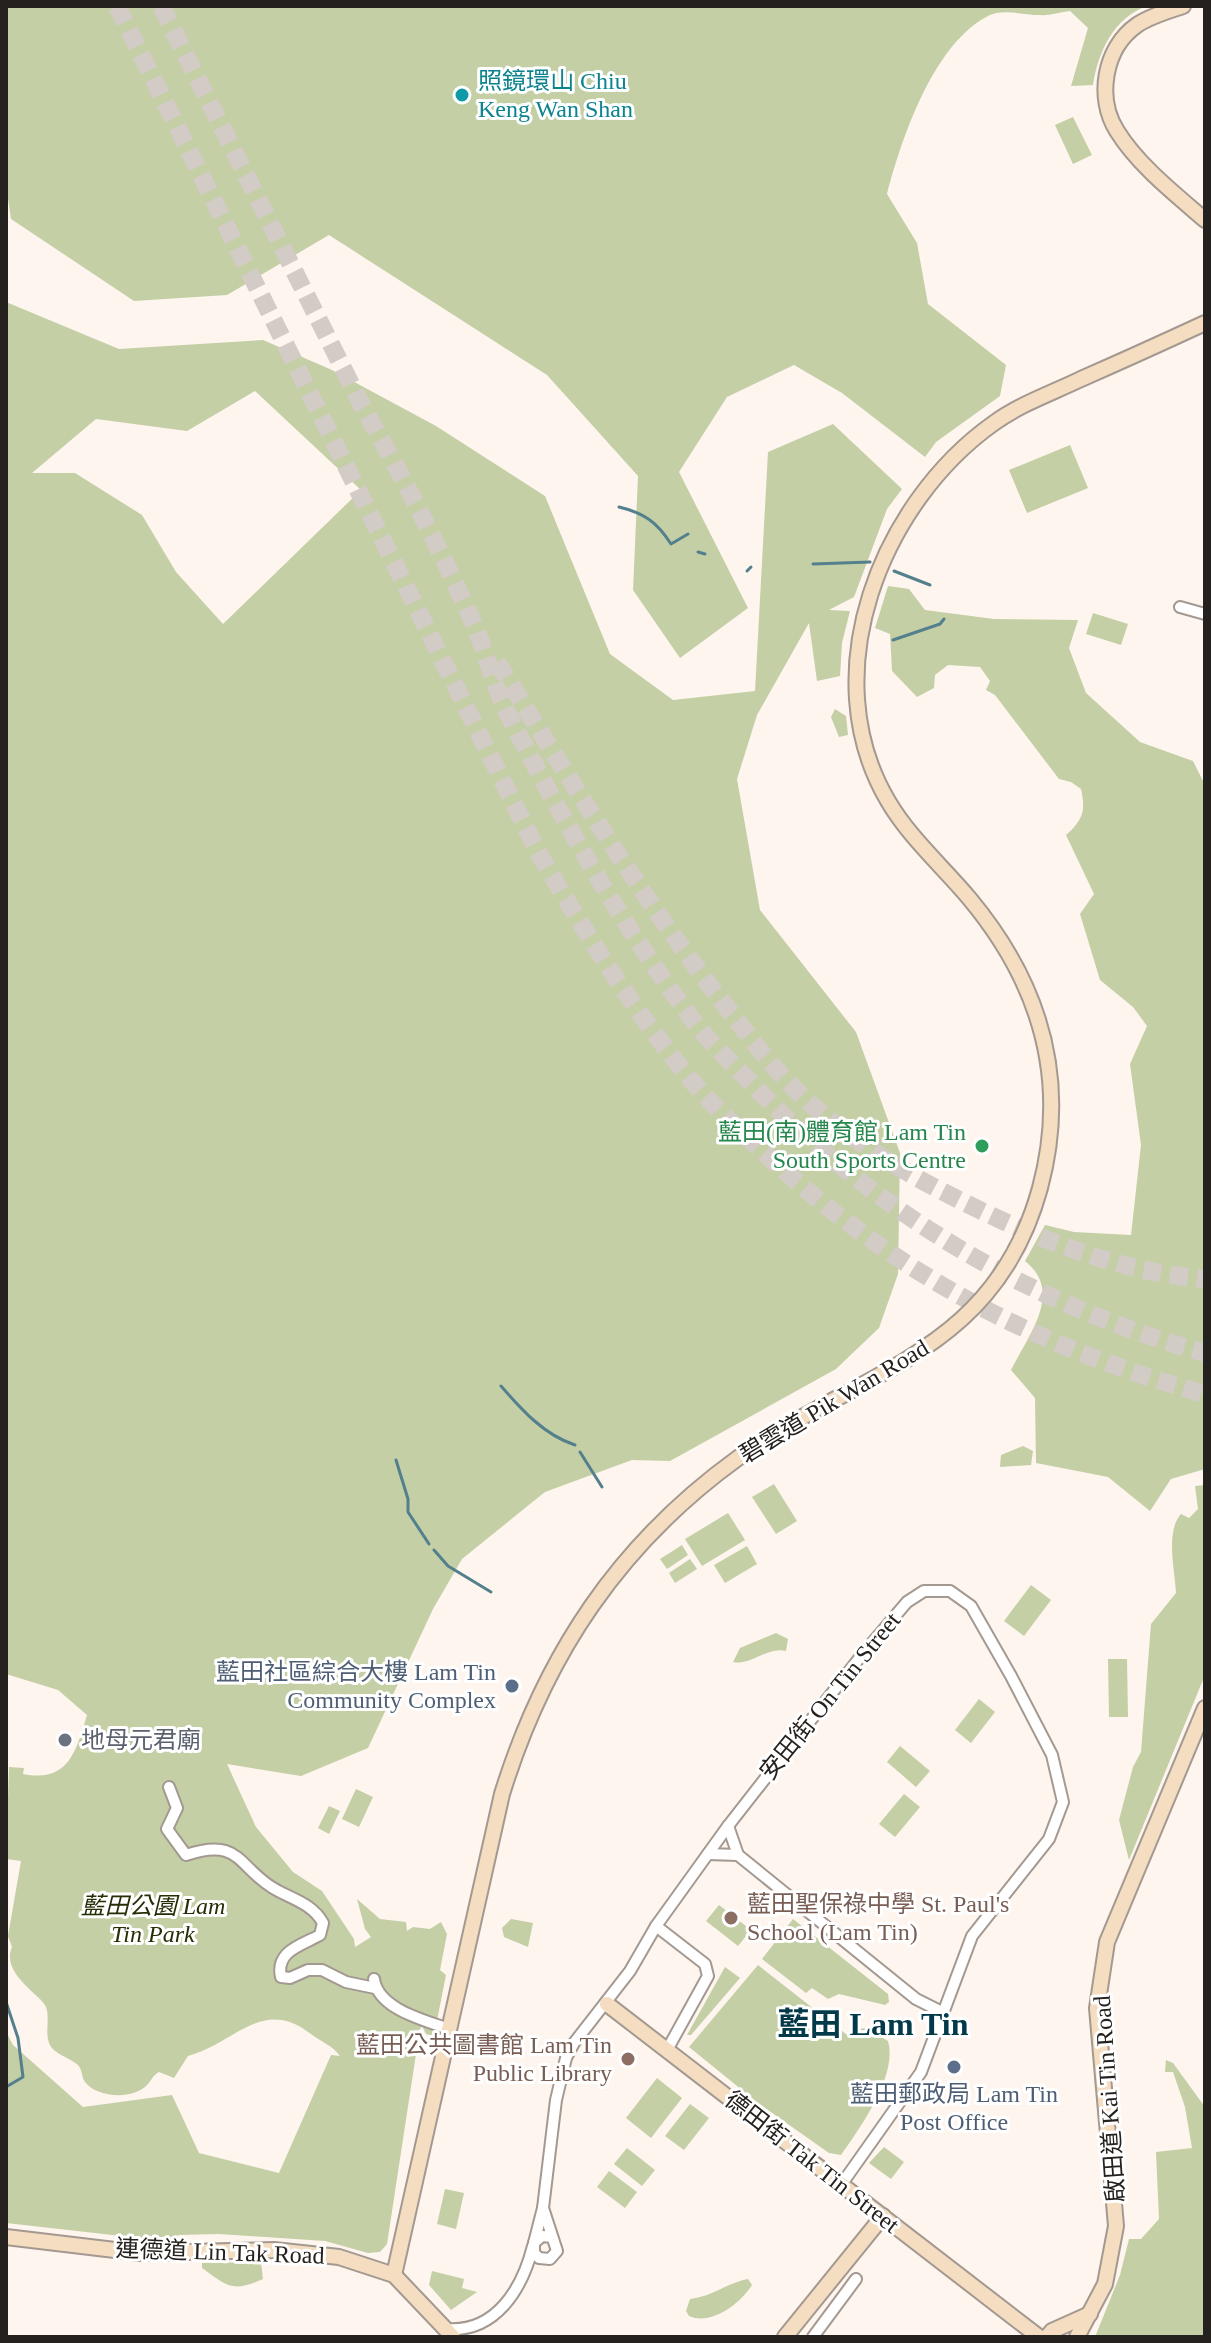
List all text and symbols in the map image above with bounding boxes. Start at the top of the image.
place label: 照鏡環山 Chiu Keng Wan Shan [478,68,633,122]
marker: 照鏡環山 Chiu Keng Wan Shan [453,86,471,104]
place label: 藍田(南)體育館 Lam Tin South Sports Centre [718,1119,966,1173]
marker: 藍田(南)體育館 Lam Tin South Sports Centre [973,1137,991,1155]
street label: 碧雲道 Pik Wan Road [735,1334,933,1468]
street label: 安田街 On Tin Street [755,1607,906,1785]
place label: 藍田社區綜合大樓 Lam Tin Community Complex [216,1659,496,1713]
marker: 藍田社區綜合大樓 Lam Tin Community Complex [503,1677,521,1695]
place label: 地母元君廟 [81,1727,201,1753]
marker: 地母元君廟 [56,1731,74,1749]
place label: 藍田聖保祿中學 St. Paul's School (Lam Tin) [747,1891,1009,1945]
park label: 藍田公園 Lam Tin Park [81,1893,225,1947]
marker: 藍田聖保祿中學 St. Paul's School (Lam Tin) [722,1909,740,1927]
street label: 啟田道 Kai Tin Road [1089,1995,1129,2203]
district label: 藍田 Lam Tin [778,2006,969,2042]
place label: 藍田公共圖書館 Lam Tin Public Library [356,2032,612,2086]
marker: 藍田公共圖書館 Lam Tin Public Library [619,2050,637,2068]
marker: 藍田郵政局 Lam Tin Post Office [945,2058,963,2076]
place label: 藍田郵政局 Lam Tin Post Office [850,2081,1058,2135]
street label: 德田街 Tak Tin Street [720,2086,904,2238]
street label: 連德道 Lin Tak Road [115,2235,325,2269]

